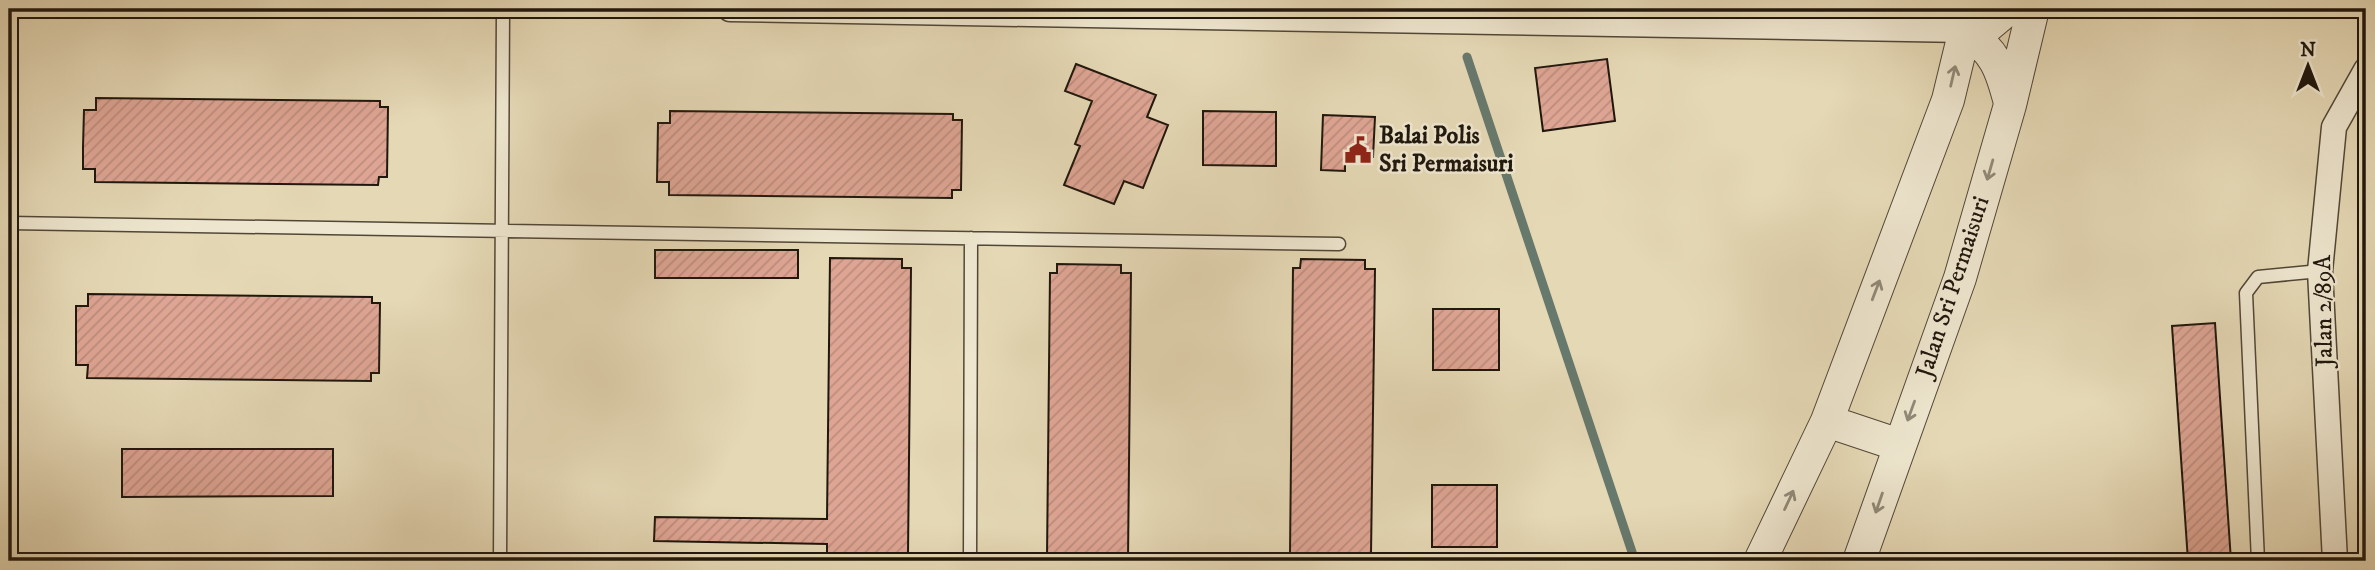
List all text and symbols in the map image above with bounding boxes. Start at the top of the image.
north arrow [2274,32,2344,102]
text: N [2300,39,2316,62]
one-way arrow [1947,65,1960,88]
place label: Balai Polis Sri Permaisuri [1379,121,1513,179]
public building icon: Balai Polis Sri Permaisuri [1343,135,1373,165]
one-way arrow [1983,159,1996,181]
street label: Jalan Sri Permaisuri [1909,193,1996,383]
street label: Jalan 2/89A [2308,254,2340,369]
one-way arrow [1870,279,1883,301]
one-way arrow [1904,400,1917,422]
one-way arrow [1783,490,1796,511]
one-way arrow [1872,492,1884,514]

